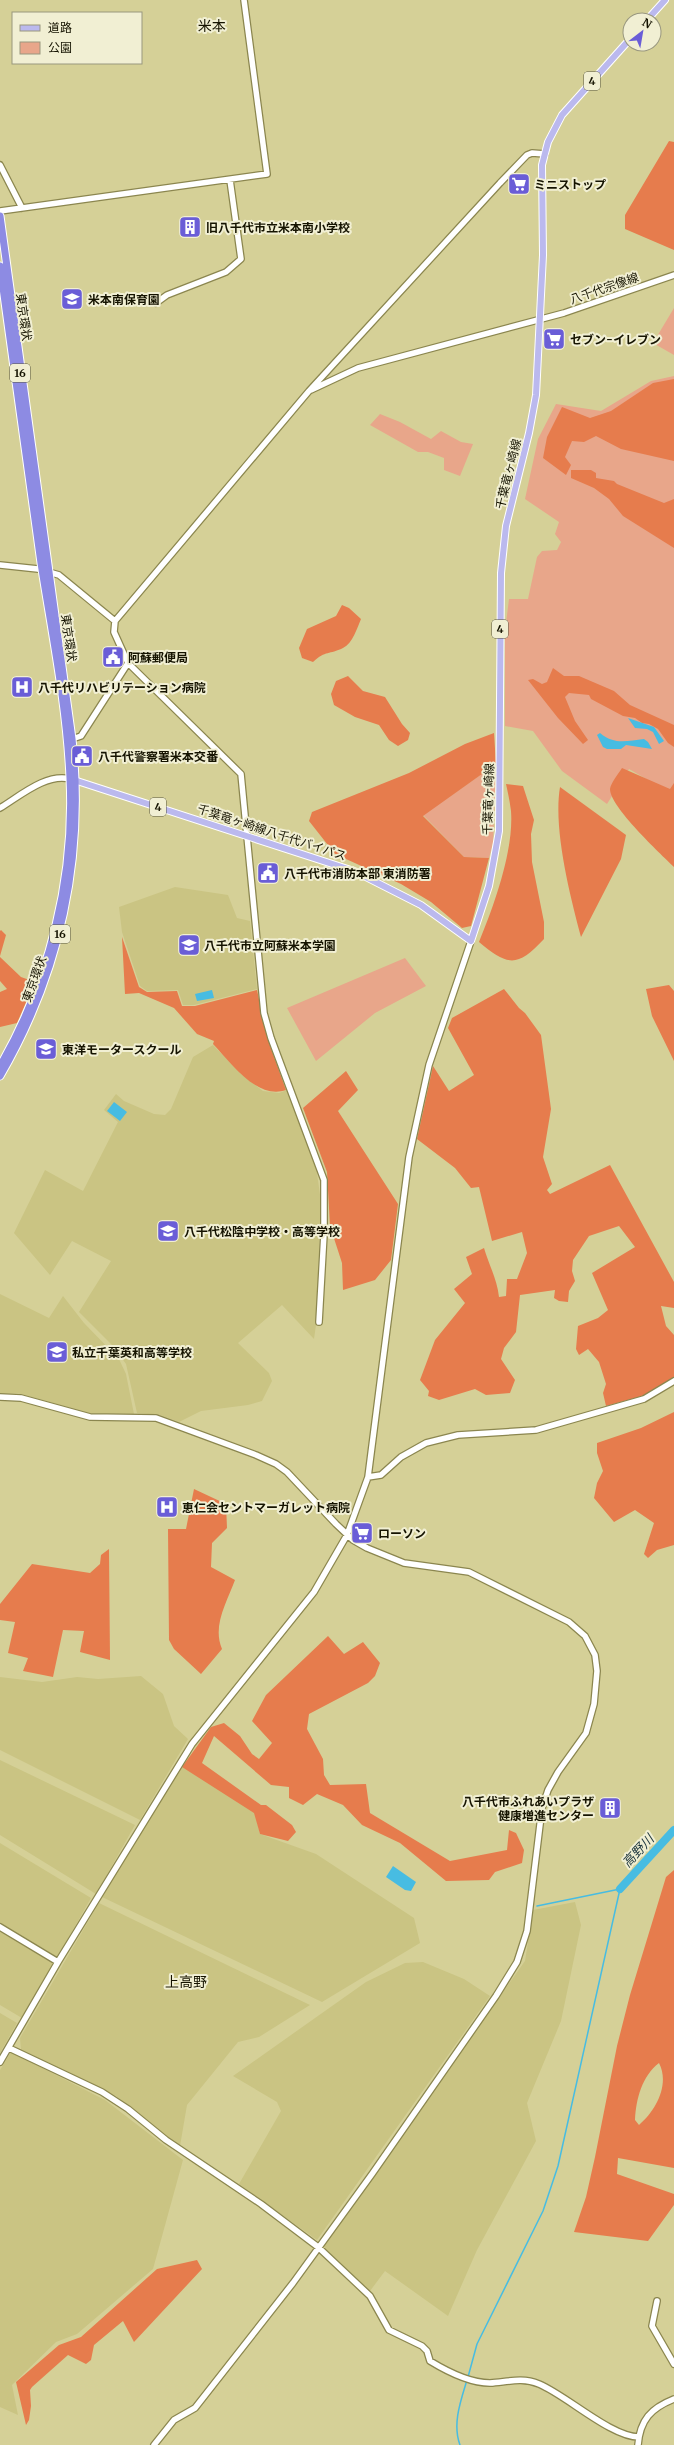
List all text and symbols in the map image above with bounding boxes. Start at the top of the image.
legend [12,12,142,64]
north arrow [622,12,662,52]
text: N [640,15,655,32]
district label: 米本 [198,17,226,35]
text: 道路 [48,20,72,35]
text: 公園 [48,40,72,55]
road number: 4 [584,72,600,90]
supermarket icon: ミニストップ [506,171,532,197]
place label: ミニストップ [534,177,606,192]
building icon: 旧八千代市立米本南小学校 [177,214,203,240]
place label: 旧八千代市立米本南小学校 [206,220,350,235]
street label: 八千代宗像線 [568,269,640,307]
school or university icon: 米本南保育園 [59,286,85,312]
street label: 東京環状 [13,292,35,342]
place label: 米本南保育園 [88,292,160,307]
supermarket icon: セブン-イレブン [541,326,567,352]
place label: セブン-イレブン [570,332,661,347]
road number: 16 [10,364,30,382]
street label: 千葉竜ヶ崎線 [492,437,524,511]
street label: 東京環状 [58,613,80,663]
road number: 4 [492,620,508,638]
public building icon: 阿蘇郵便局 [100,644,126,670]
place label: 阿蘇郵便局 [128,650,188,665]
hospital icon: 八千代リハビリテーション病院 [9,674,35,700]
place label: 八千代リハビリテーション病院 [38,680,206,695]
public building icon: 八千代警察署米本交番 [69,743,95,769]
place label: 八千代警察署米本交番 [98,749,219,764]
street label: 千葉竜ヶ崎線 [479,763,497,835]
road number: 4 [150,798,166,816]
street label: 千葉竜ヶ崎線八千代バイパス [196,801,348,863]
public building icon: 八千代市消防本部 東消防署 [255,860,281,886]
place label: 八千代市消防本部 東消防署 [284,866,431,881]
road number: 16 [50,925,70,943]
school or university icon: 八千代市立阿蘇米本学園 [176,932,202,958]
place label: 八千代市立阿蘇米本学園 [204,938,336,953]
street label: 東京環状 [19,954,49,1004]
school or university icon: 東洋モータースクール [33,1036,59,1062]
place label: 東洋モータースクール [62,1042,181,1057]
school or university icon: 八千代松陰中学校・高等学校 [155,1218,181,1244]
place label: 八千代松陰中学校・高等学校 [184,1224,340,1239]
school or university icon: 私立千葉英和高等学校 [44,1339,70,1365]
place label: 私立千葉英和高等学校 [72,1345,192,1360]
hospital icon: 恵仁会セントマーガレット病院 [154,1494,180,1520]
place label: 恵仁会セントマーガレット病院 [182,1500,350,1515]
supermarket icon: ローソン [349,1520,375,1546]
place label: ローソン [378,1526,426,1541]
place label: 八千代市ふれあいプラザ 健康増進センター [462,1794,594,1823]
building icon: 八千代市ふれあいプラザ 健康増進センター [597,1795,623,1821]
water label: 高野川 [618,1829,659,1871]
district label: 上高野 [165,1973,207,1991]

